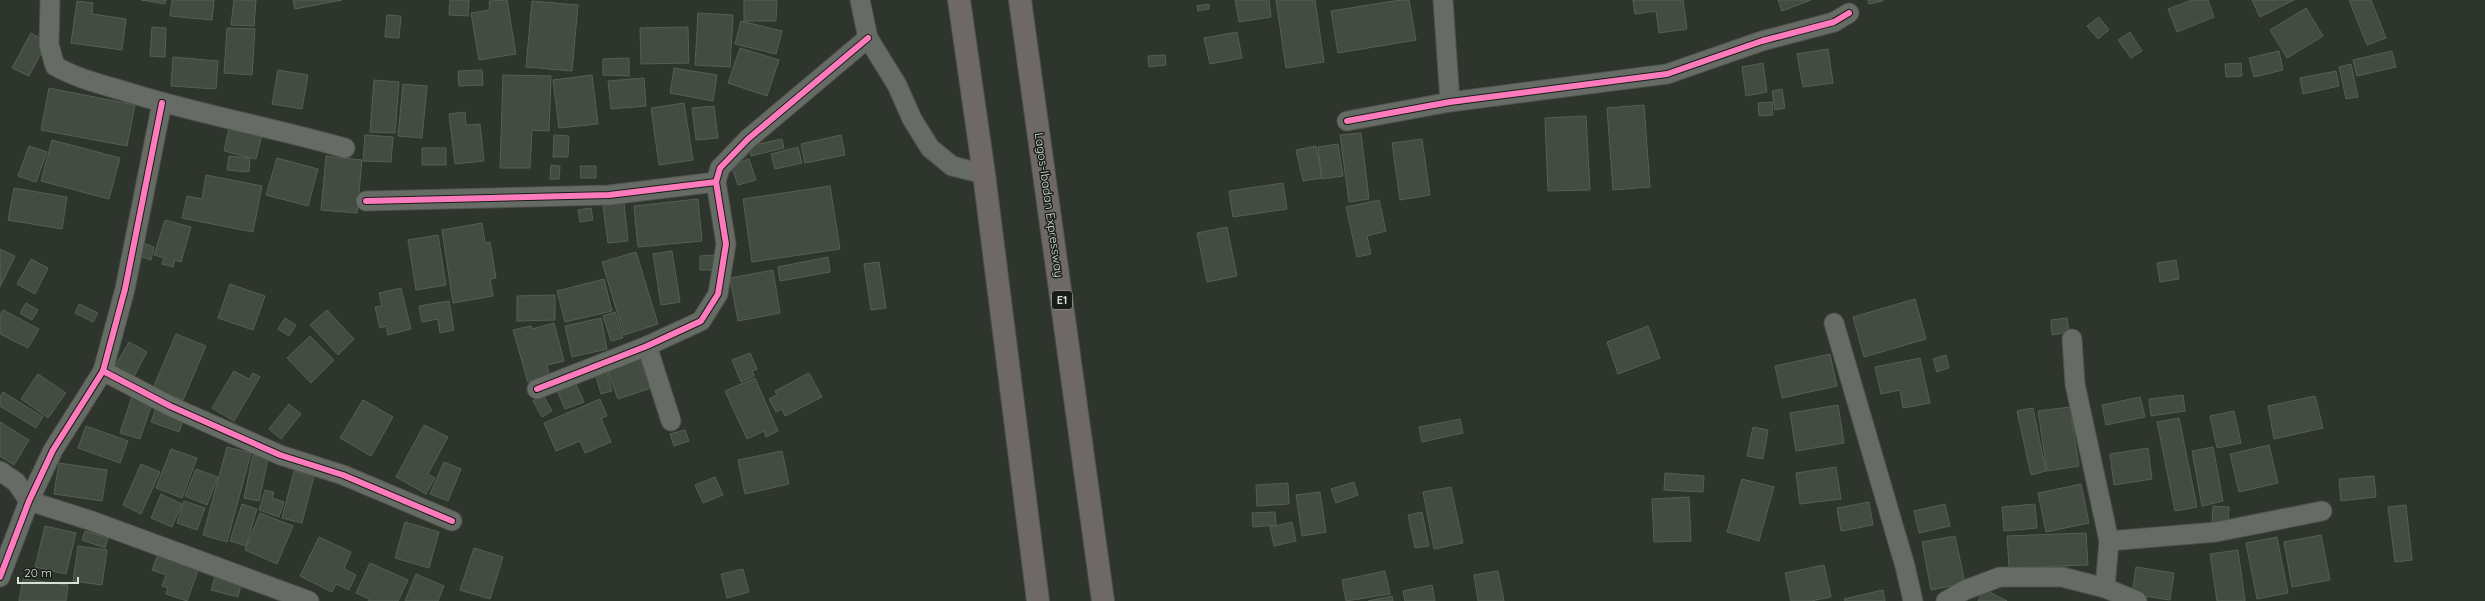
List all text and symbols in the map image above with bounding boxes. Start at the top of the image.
street label: Lagos-Ibadan Expressway [1032,131,1067,278]
road number: E1 [1052,291,1072,309]
scale bar [18,559,78,585]
text: 20 m [24,565,52,580]

